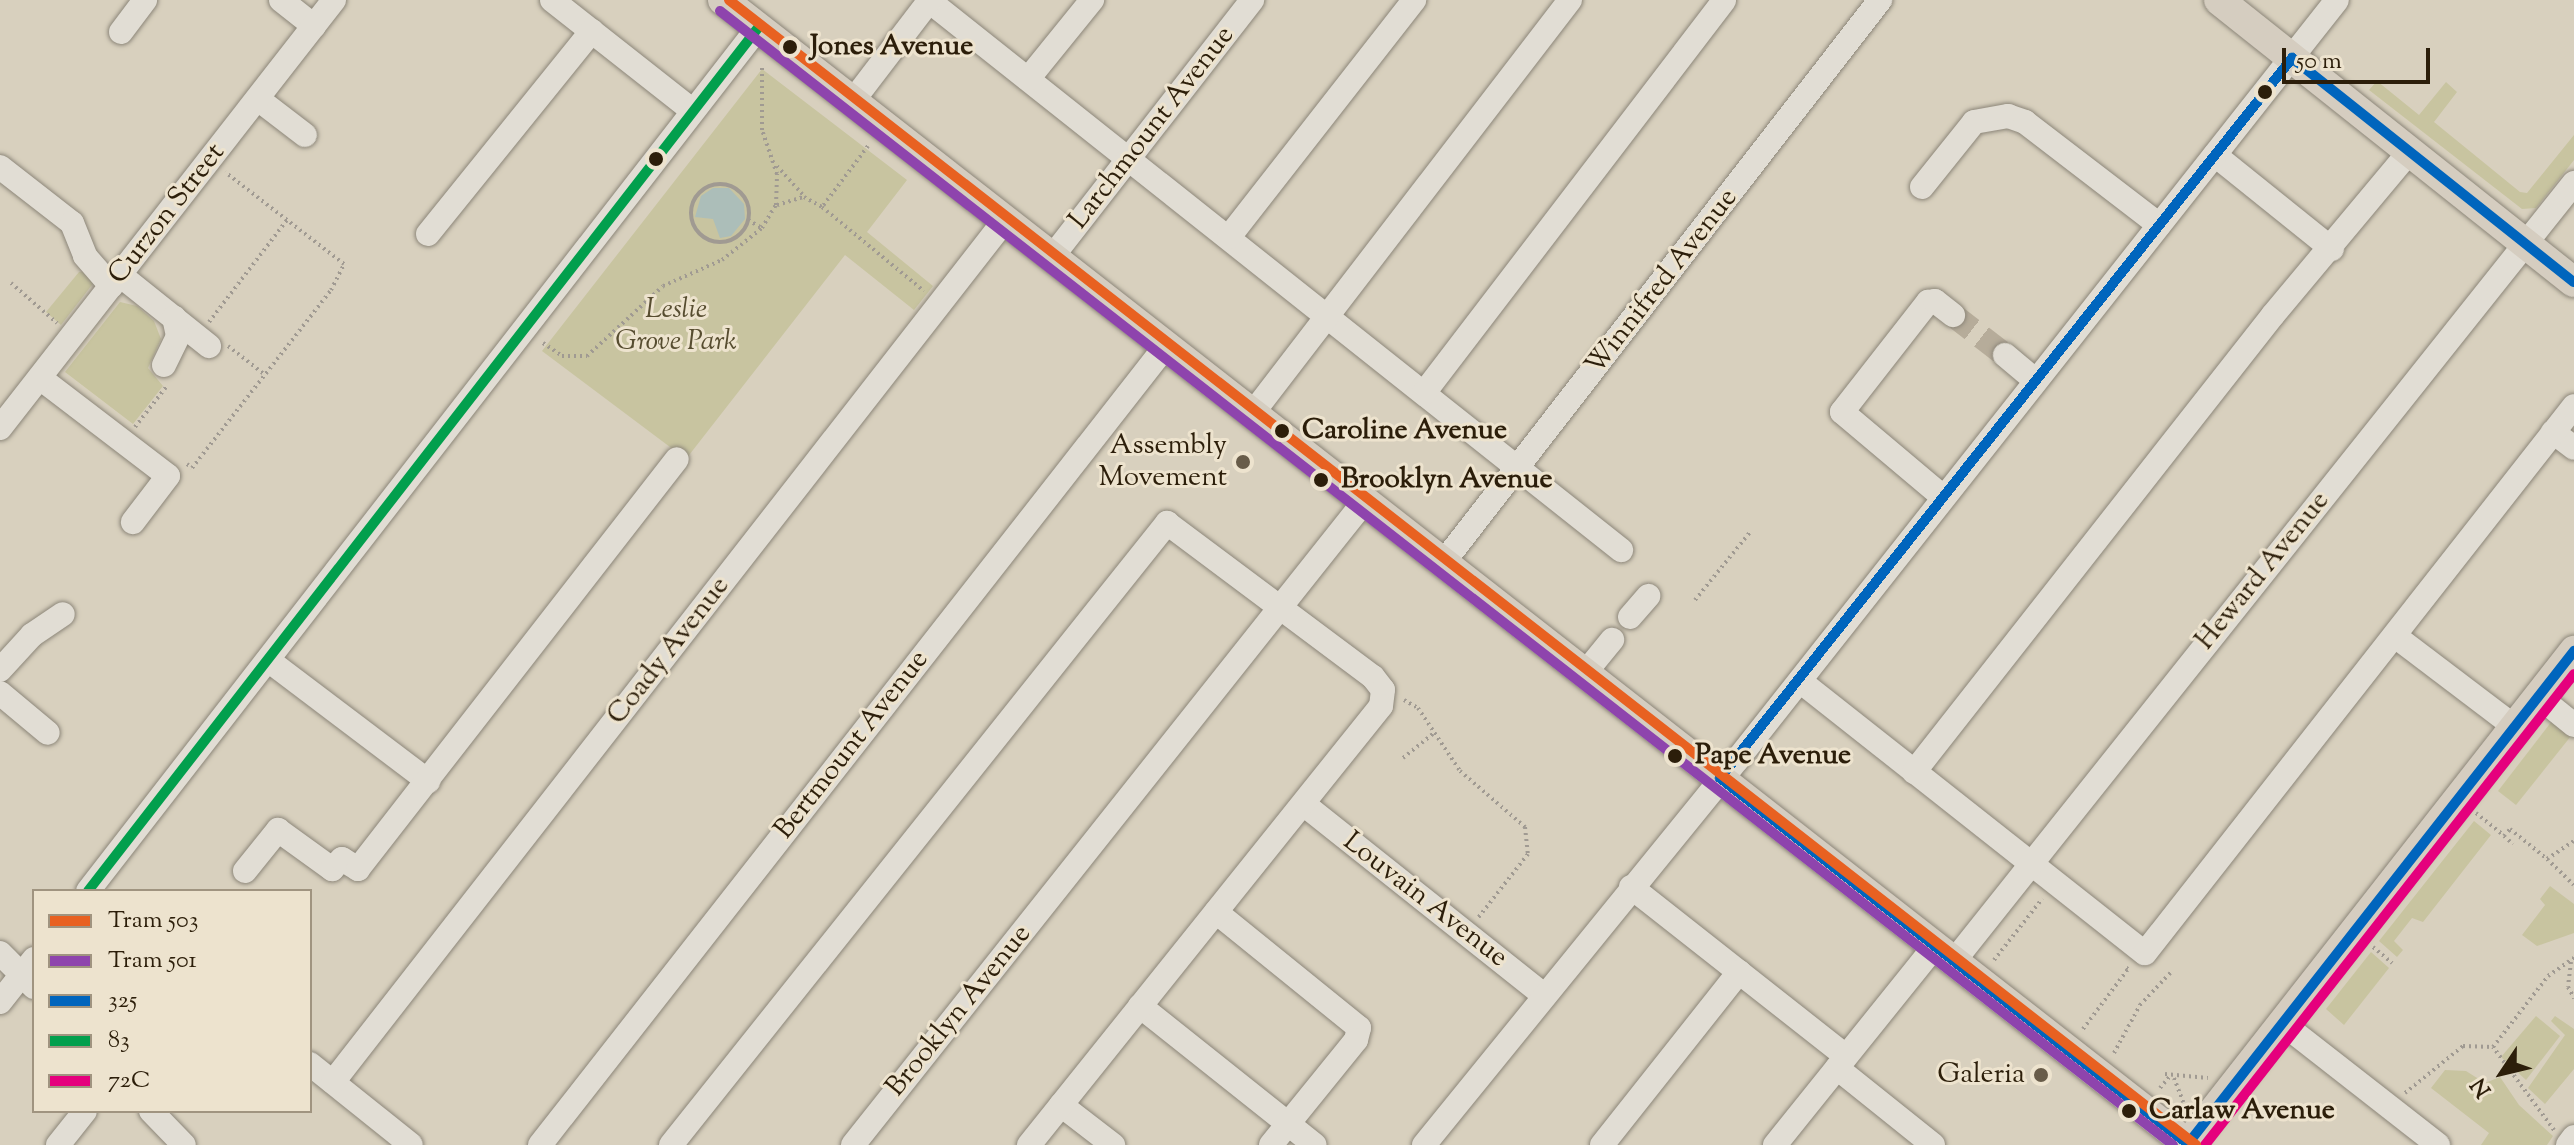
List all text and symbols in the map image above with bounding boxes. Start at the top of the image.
street label: Larchmount Avenue [1062,20,1242,236]
place label: Jones Avenue [810,30,973,64]
scale bar [2286,32,2434,82]
marker: Jones Avenue [777,34,803,60]
text: 50 m [2296,45,2342,79]
unlabelled marker [2257,84,2273,100]
street label: Curzon Street [102,137,232,291]
unlabelled marker [648,151,664,167]
street label: Winnifred Avenue [1579,182,1745,382]
park label: Leslie Grove Park [615,293,737,359]
place label: Caroline Avenue [1302,414,1507,448]
marker: Caroline Avenue [1269,418,1295,444]
place label: Assembly Movement [1099,429,1227,495]
marker: Assembly Movement [1234,453,1252,471]
place label: Brooklyn Avenue [1341,463,1552,497]
marker: Brooklyn Avenue [1308,467,1334,493]
street label: Heward Avenue [2189,485,2337,657]
street label: Coady Avenue [601,570,737,732]
street label: Bertmount Avenue [768,644,936,846]
place label: Pape Avenue [1695,739,1851,773]
marker: Pape Avenue [1662,743,1688,769]
street label: Louvain Avenue [1336,825,1514,975]
legend [32,889,312,1113]
text: Tram 503 [108,904,198,938]
street label: Brooklyn Avenue [879,918,1039,1104]
text: Tram 501 [108,944,197,978]
text: 325 [108,984,137,1018]
text: 83 [108,1024,130,1058]
north arrow [2462,1033,2542,1113]
place label: Galeria [1937,1058,2025,1092]
text: 72C [108,1064,150,1098]
marker: Galeria [2032,1066,2050,1084]
text: N [2464,1070,2500,1103]
place label: Carlaw Avenue [2149,1094,2335,1128]
marker: Carlaw Avenue [2116,1098,2142,1124]

